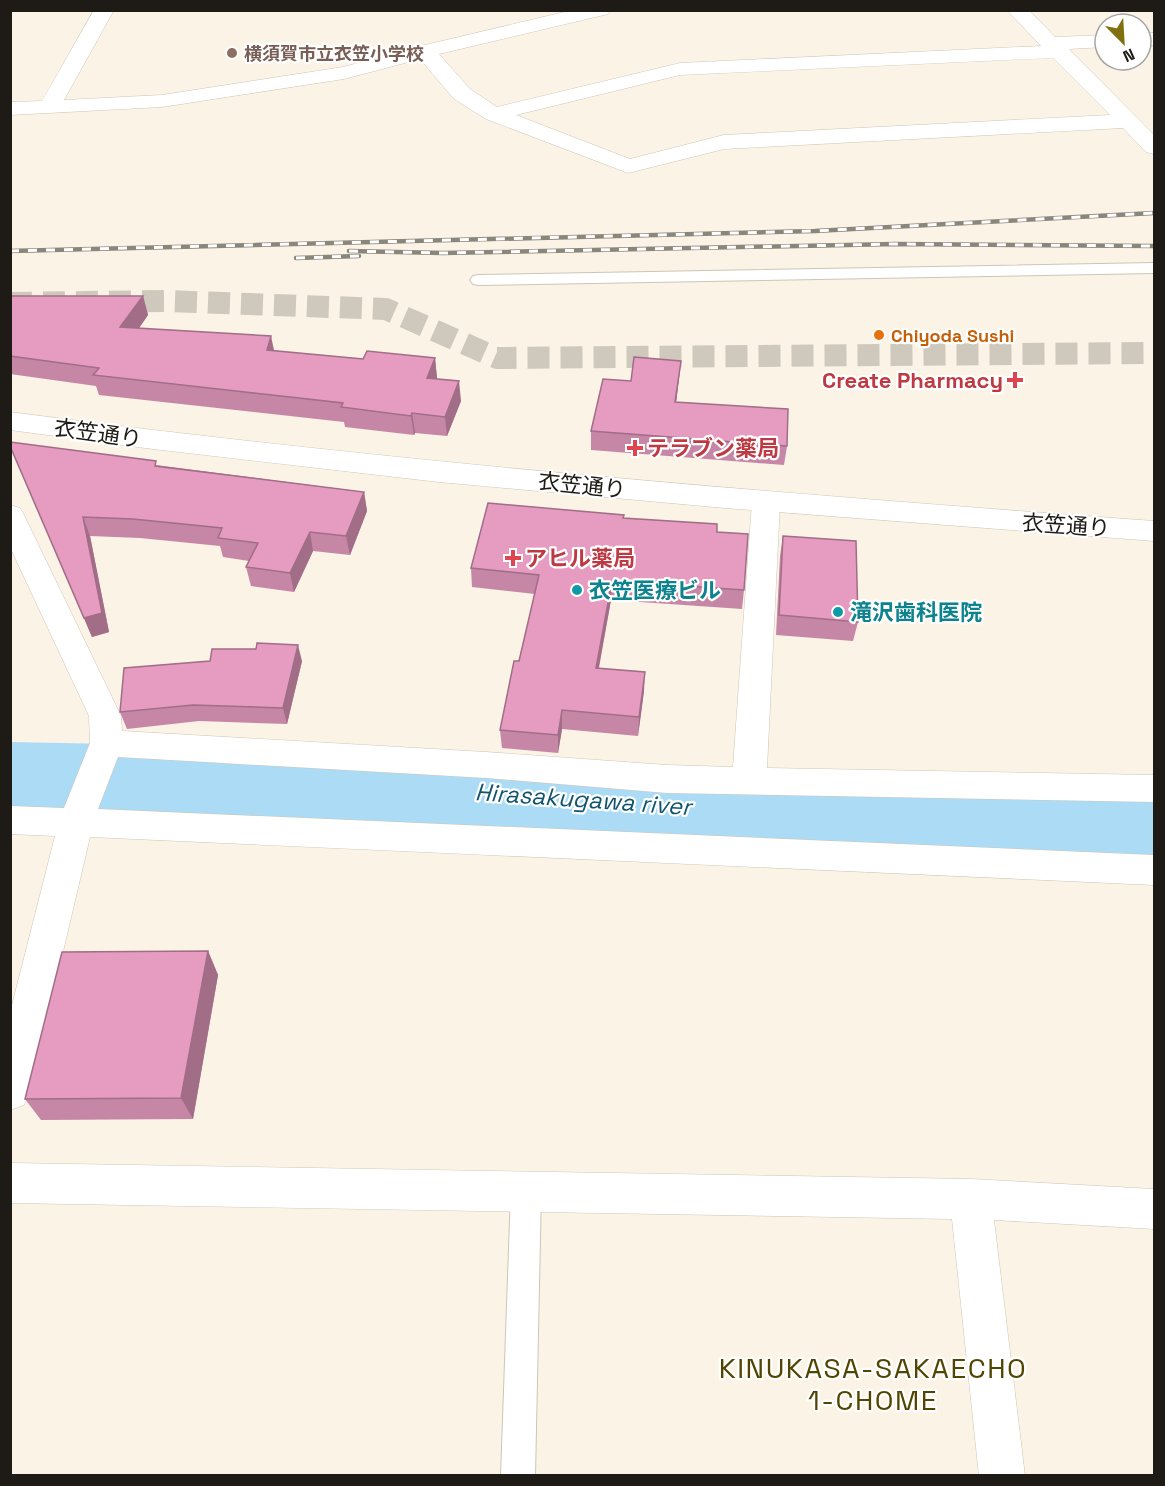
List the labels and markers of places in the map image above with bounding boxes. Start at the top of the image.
place label: 横須賀市立衣笠小学校 [244,42,424,65]
marker: 横須賀市立衣笠小学校 [225,46,239,60]
place label: Chiyoda Sushi [891,324,1014,347]
marker: Chiyoda Sushi [872,328,886,342]
place label: Create Pharmacy [822,366,1003,394]
marker: Create Pharmacy [1008,373,1022,387]
place label: テラブン薬局 [647,434,779,462]
marker: テラブン薬局 [628,441,642,455]
place label: アヒル薬局 [525,544,635,572]
marker: アヒル薬局 [506,551,520,565]
place label: 衣笠医療ビル [589,576,721,604]
marker: 衣笠医療ビル [570,583,584,597]
place label: 滝沢歯科医院 [850,598,982,626]
marker: 滝沢歯科医院 [831,605,845,619]

